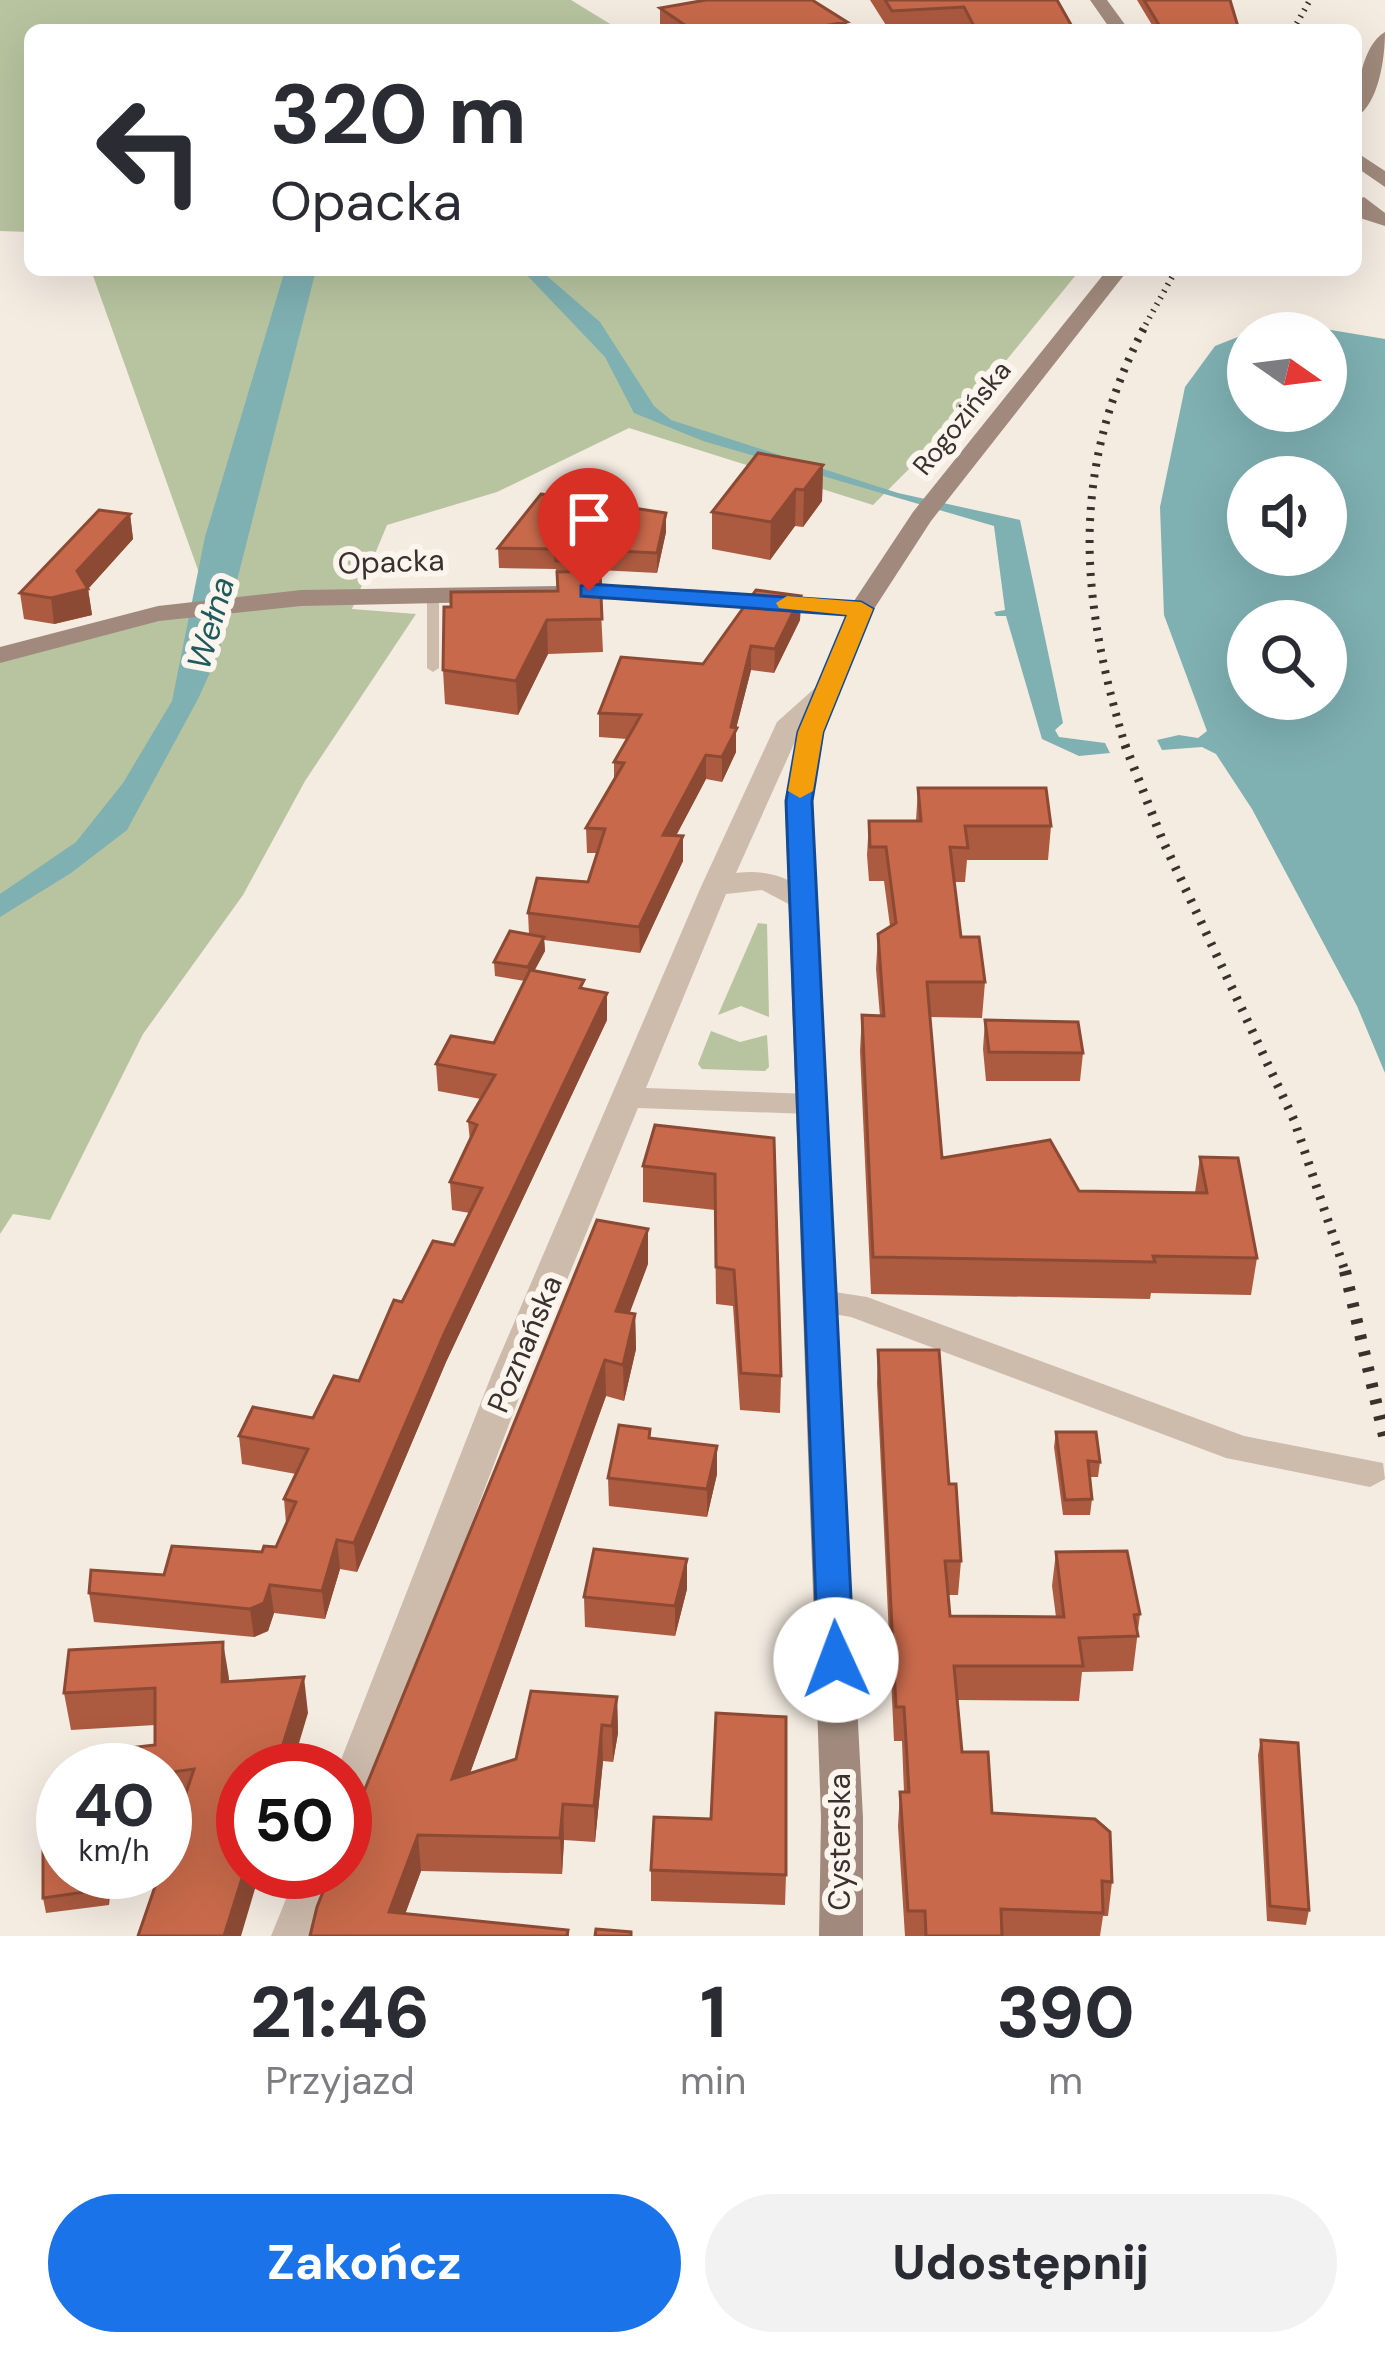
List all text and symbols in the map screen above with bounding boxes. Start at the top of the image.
text: 320 m [270,60,527,169]
icon: left [72,72,228,228]
text: Opacka [270,166,462,237]
north arrow [1227,312,1347,432]
map controls [1227,312,1347,720]
street label: Rogozińska [905,353,1018,482]
button: sound [1227,456,1347,576]
pin [538,468,640,591]
icon: arrive [556,486,622,552]
street label: Opacka [337,540,445,583]
water label: Wełna [177,572,244,675]
button: search [1227,600,1347,720]
street label: Poznańska [478,1269,571,1418]
position arrow [773,1597,899,1723]
speed limit sign: 50 [216,1743,372,1899]
text: 40 [73,1766,155,1845]
street label: Cysterska [820,1773,859,1911]
text: km/h [79,1831,149,1870]
text: 21:46 [250,1966,430,2059]
text: 1 [700,1966,726,2059]
text: 390 [997,1966,1135,2059]
text: Przyjazd [265,2055,415,2106]
text: min [680,2055,746,2106]
text: m [1048,2055,1083,2106]
button: Zakończ [48,2194,681,2332]
button: Udostępnij [705,2194,1337,2332]

